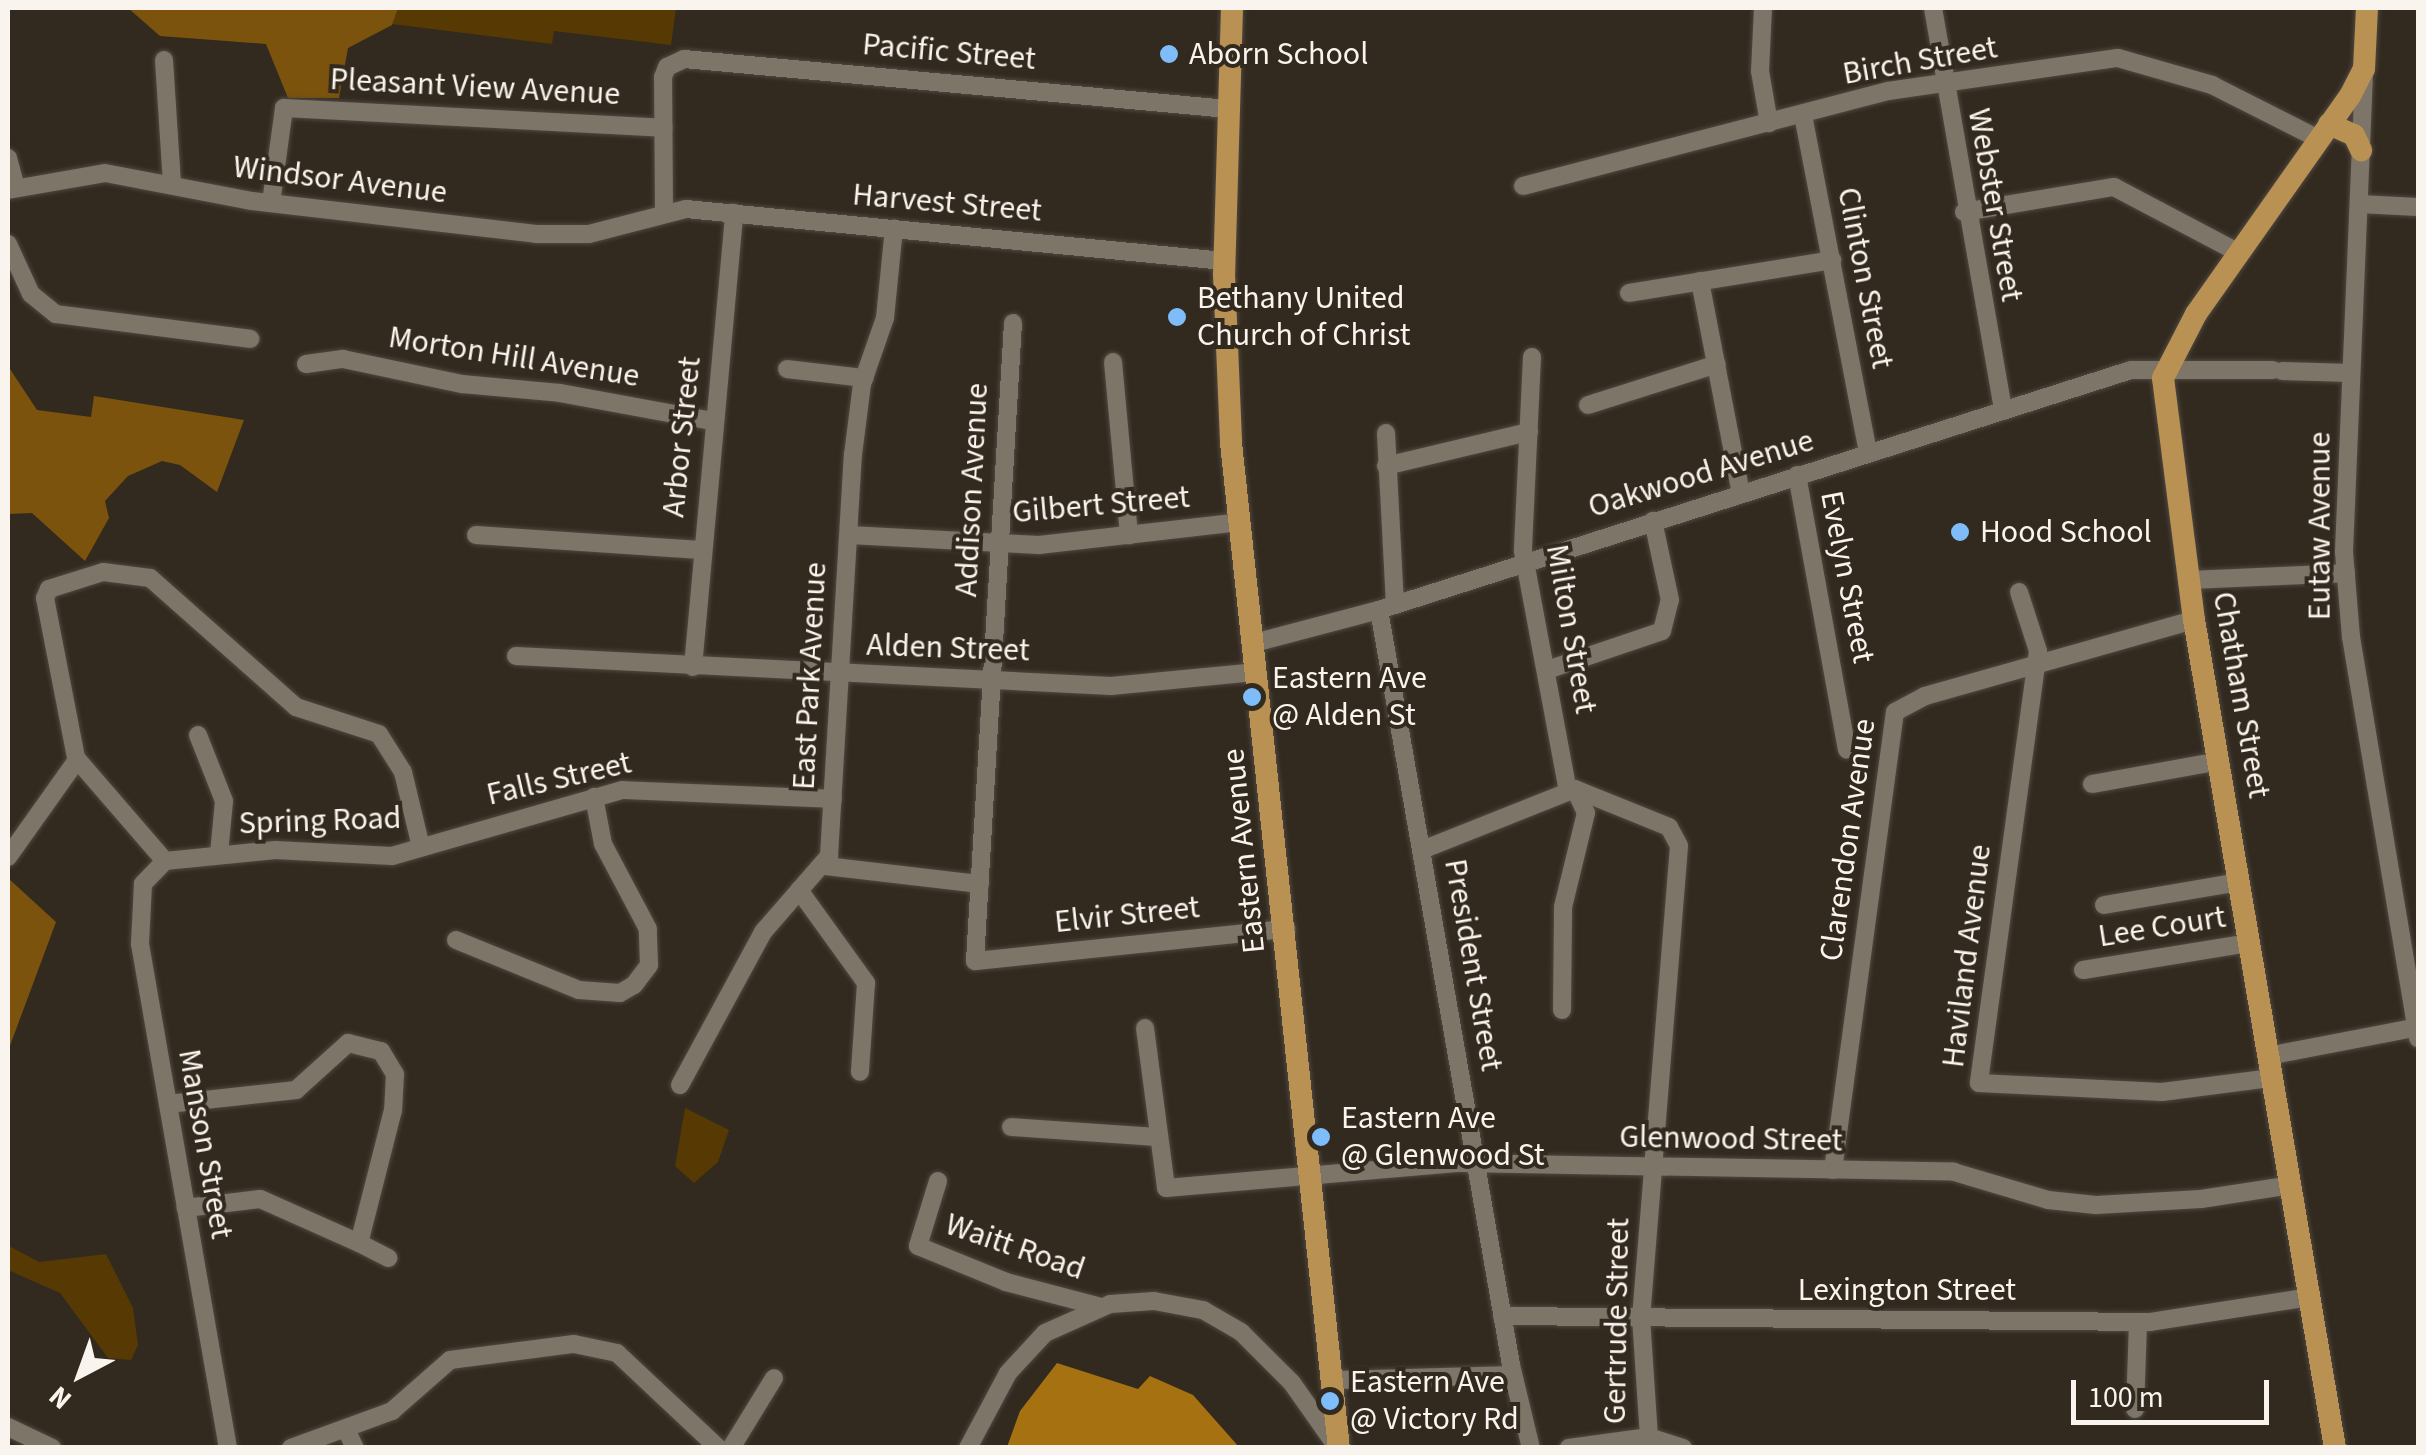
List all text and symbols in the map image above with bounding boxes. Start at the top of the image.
street label: Pacific Street [861,25,1037,79]
street label: Birch Street [1840,29,2000,93]
place label: Aborn School [1189,35,1368,73]
marker: Aborn School [1158,43,1180,65]
street label: Pleasant View Avenue [329,60,621,114]
street label: Webster Street [1959,105,2031,305]
street label: Windsor Avenue [231,148,449,212]
street label: Harvest Street [851,176,1043,230]
street label: Clinton Street [1829,184,1901,372]
place label: Bethany United Church of Christ [1197,280,1411,355]
marker: Bethany United Church of Christ [1166,306,1188,328]
street label: Morton Hill Avenue [386,318,642,396]
street label: Arbor Street [654,355,710,519]
street label: Addison Avenue [947,382,997,598]
street label: Oakwood Avenue [1584,421,1818,527]
street label: Eutaw Avenue [2301,432,2339,620]
street label: Gilbert Street [1011,478,1191,532]
street label: Evelyn Street [1812,488,1882,666]
place label: Hood School [1980,513,2152,551]
marker: Hood School [1949,521,1971,543]
street label: Milton Street [1537,541,1605,717]
street label: East Park Avenue [785,561,835,791]
street label: Chatham Street [2204,589,2278,801]
street label: Alden Street [866,626,1030,670]
place label: Eastern Ave @ Alden St [1272,660,1427,735]
marker: Eastern Ave @ Alden St [1241,686,1263,708]
street label: Clarendon Avenue [1812,716,1884,964]
street label: Falls Street [483,744,635,814]
street label: Eastern Avenue [1214,747,1274,955]
street label: Spring Road [238,799,402,843]
street label: Haviland Avenue [1934,842,2000,1070]
street label: President Street [1435,856,1511,1074]
street label: Elvir Street [1053,888,1201,942]
street label: Lee Court [2096,898,2228,956]
street label: Manson Street [169,1046,241,1242]
place label: Eastern Ave @ Glenwood St [1341,1100,1545,1175]
street label: Glenwood Street [1619,1118,1843,1160]
marker: Eastern Ave @ Glenwood St [1310,1126,1332,1148]
street label: Waitt Road [940,1205,1090,1289]
street label: Gertrude Street [1596,1218,1638,1424]
street label: Lexington Street [1798,1271,2016,1309]
north arrow [30,1325,130,1425]
scale bar [2076,1360,2274,1422]
place label: Eastern Ave @ Victory Rd [1350,1364,1519,1439]
text: N [40,1376,80,1419]
text: 100 m [2088,1376,2164,1419]
marker: Eastern Ave @ Victory Rd [1319,1390,1341,1412]

